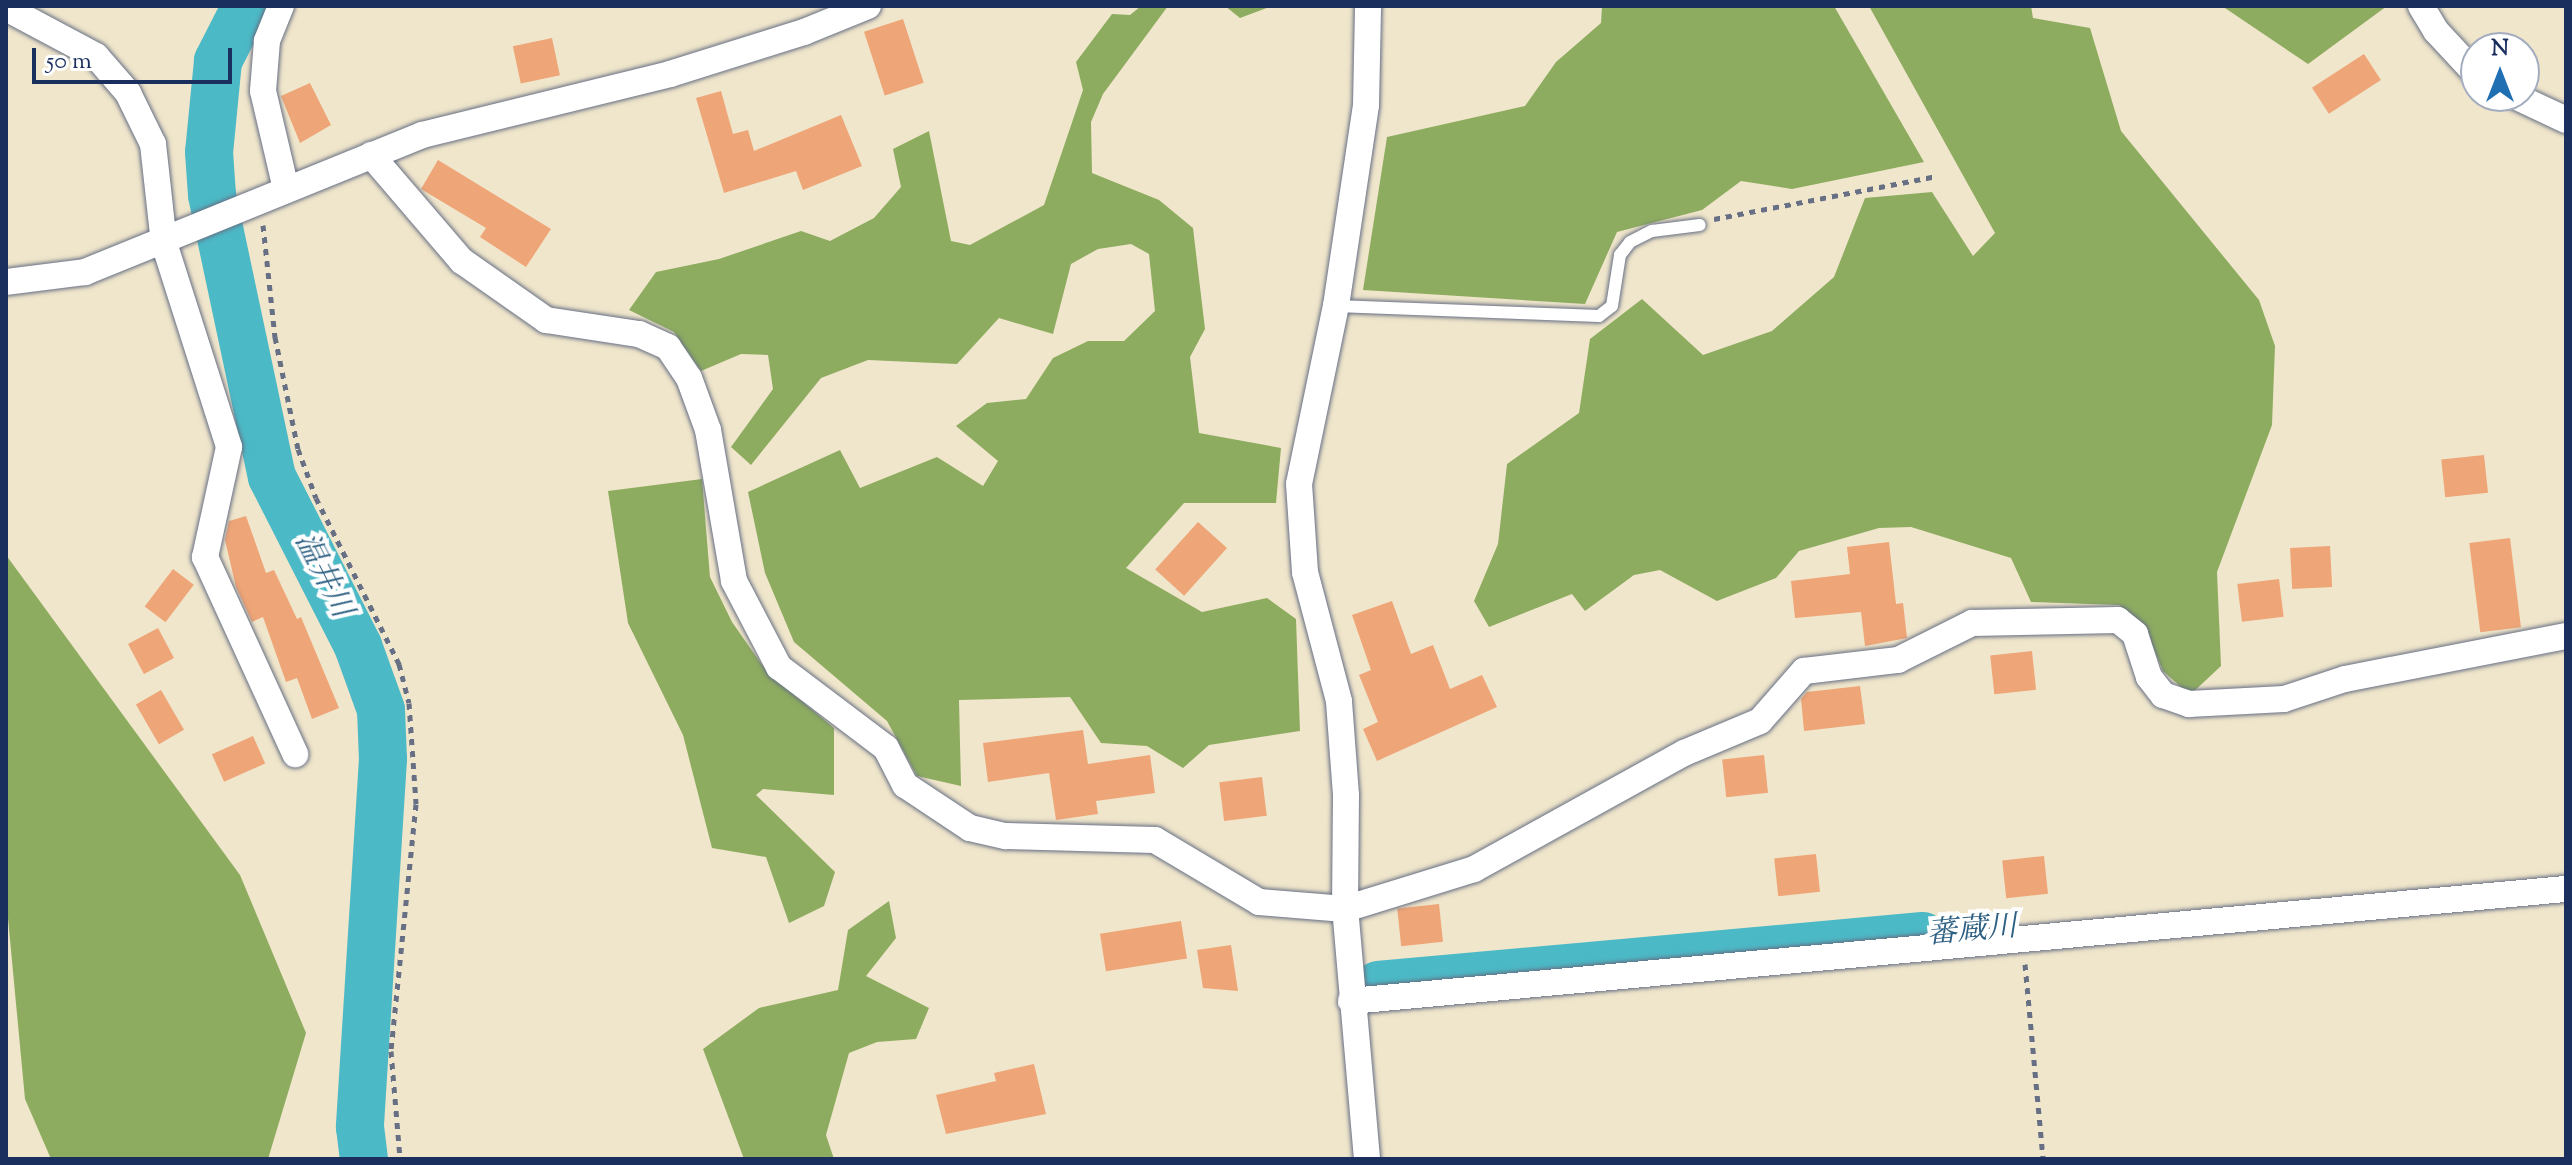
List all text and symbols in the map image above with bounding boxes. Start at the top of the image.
scale bar [36,32,236,82]
north arrow [2460,32,2540,112]
text: N [2491,34,2509,66]
text: 50 m [46,45,92,79]
water label: 温井川 [286,528,358,624]
water label: 蕃蔵川 [1926,910,2018,954]

